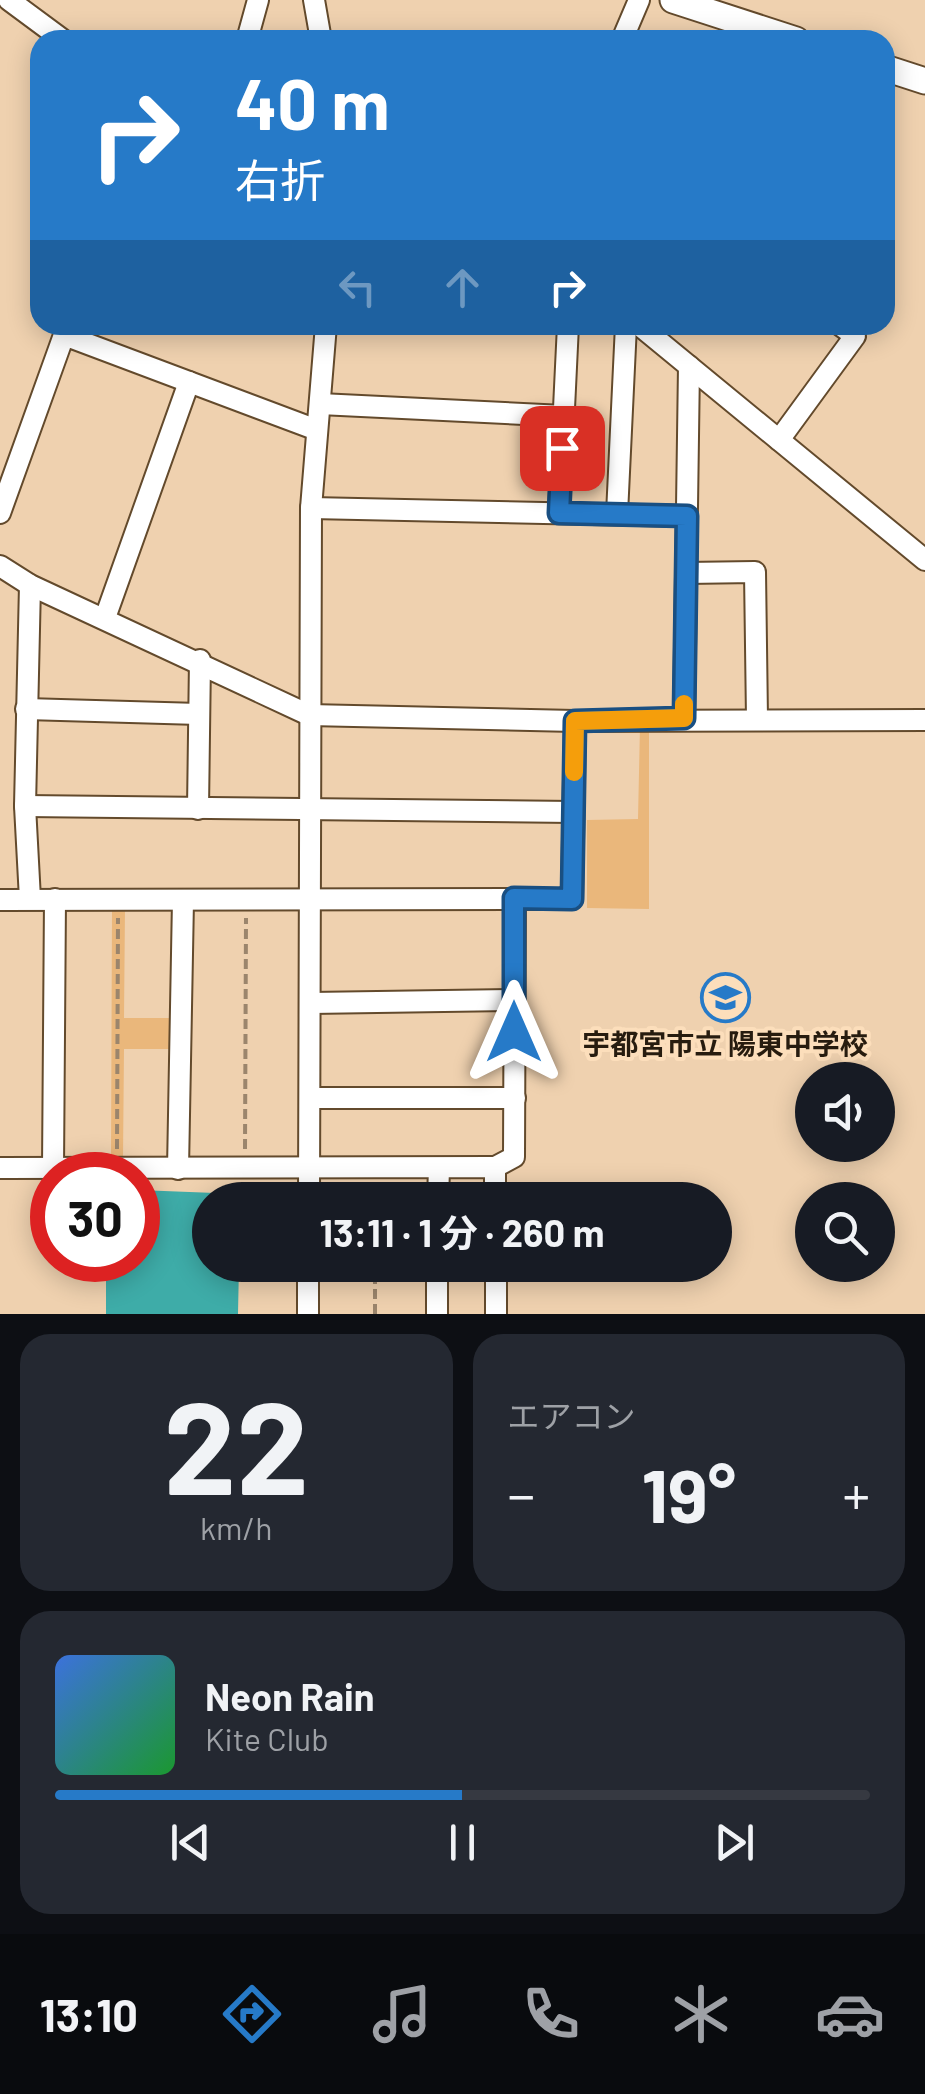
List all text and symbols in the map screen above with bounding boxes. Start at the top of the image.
text: 40 m [235,60,390,144]
icon: right [70,70,200,200]
text: 右折 [235,152,325,206]
icon: left [330,260,385,315]
icon: ahead [435,260,490,315]
icon: right [540,260,595,315]
pin [520,406,605,491]
icon: arrive [535,421,590,476]
school or university icon: 宇都宮市立 陽東中学校 [699,971,751,1023]
position arrow [462,980,566,1084]
place label: 宇都宮市立 陽東中学校 [582,1026,868,1060]
map controls [795,1062,895,1282]
button: sound [795,1062,895,1162]
speed limit sign: 30 [30,1152,160,1282]
button: search [795,1182,895,1282]
text: 13:11 · 1 分 · 260 m [320,1209,604,1255]
text: 22 [163,1365,309,1521]
text: エアコン [508,1396,636,1434]
text: 19° [641,1448,736,1538]
text: − [508,1460,535,1526]
text: + [842,1460,870,1526]
text: km/h [200,1508,272,1546]
text: Neon Rain [205,1673,374,1719]
text: Kite Club [205,1719,329,1757]
icon: previous [163,1815,218,1870]
icon: pause [435,1815,490,1870]
icon: next [707,1815,762,1870]
icon: directions [217,1979,287,2049]
icon: music [367,1979,437,2049]
icon: phone [516,1979,586,2049]
icon: climate [666,1979,736,2049]
icon: car [815,1979,885,2049]
text: 13:10 [40,1987,138,2041]

